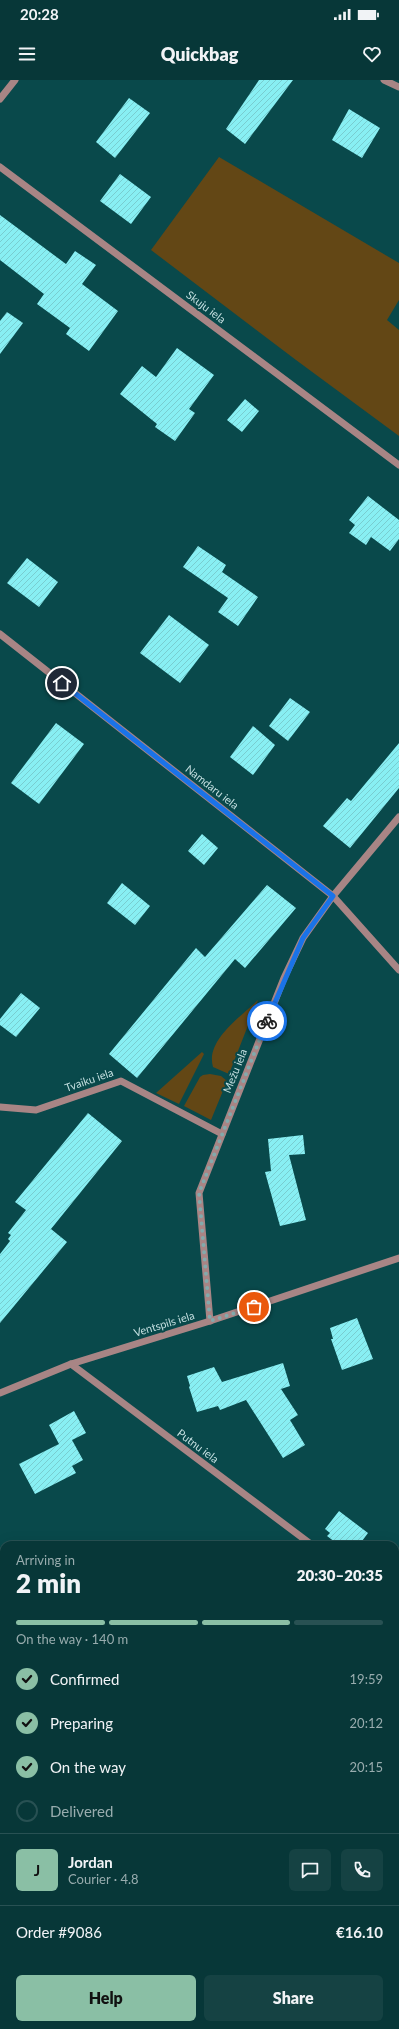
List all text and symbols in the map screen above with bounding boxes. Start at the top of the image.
text: 20:28 [20,5,59,23]
icon: menu [16,43,38,65]
text: Quickbag [161,43,238,65]
icon: heart [361,43,383,65]
street label: Skuju iela [184,288,228,326]
pin [45,666,79,700]
icon: home [51,672,73,694]
street label: Namdaru iela [183,762,241,811]
courier [247,1001,287,1041]
icon: bike [256,1010,278,1032]
street label: Mežu iela [220,1047,249,1095]
street label: Tvaiku iela [63,1065,115,1094]
pin [237,1290,271,1324]
icon: bag [243,1296,265,1318]
street label: Ventspils iela [132,1308,196,1339]
street label: Putnu iela [175,1426,221,1465]
text: Arriving in [16,1552,75,1568]
text: 20:30–20:35 [297,1566,383,1584]
text: 2 min [16,1567,81,1599]
text: On the way · 140 m [16,1631,128,1647]
icon: check [16,1668,38,1690]
text: Confirmed [50,1670,119,1688]
text: 19:59 [350,1671,383,1687]
icon: check [16,1712,38,1734]
text: Preparing [50,1714,113,1732]
text: 20:12 [350,1715,383,1731]
icon: check [16,1756,38,1778]
text: On the way [50,1758,126,1776]
text: 20:15 [350,1759,383,1775]
text: Delivered [50,1802,113,1820]
button: chat [289,1849,331,1891]
button: phone [341,1849,383,1891]
text: Jordan [68,1853,113,1871]
text: J [34,1861,40,1879]
text: Courier · 4.8 [68,1871,139,1887]
text: Order #9086 [16,1923,102,1941]
text: €16.10 [336,1923,383,1941]
button: Help [16,1975,196,2021]
button: Share [204,1975,383,2021]

